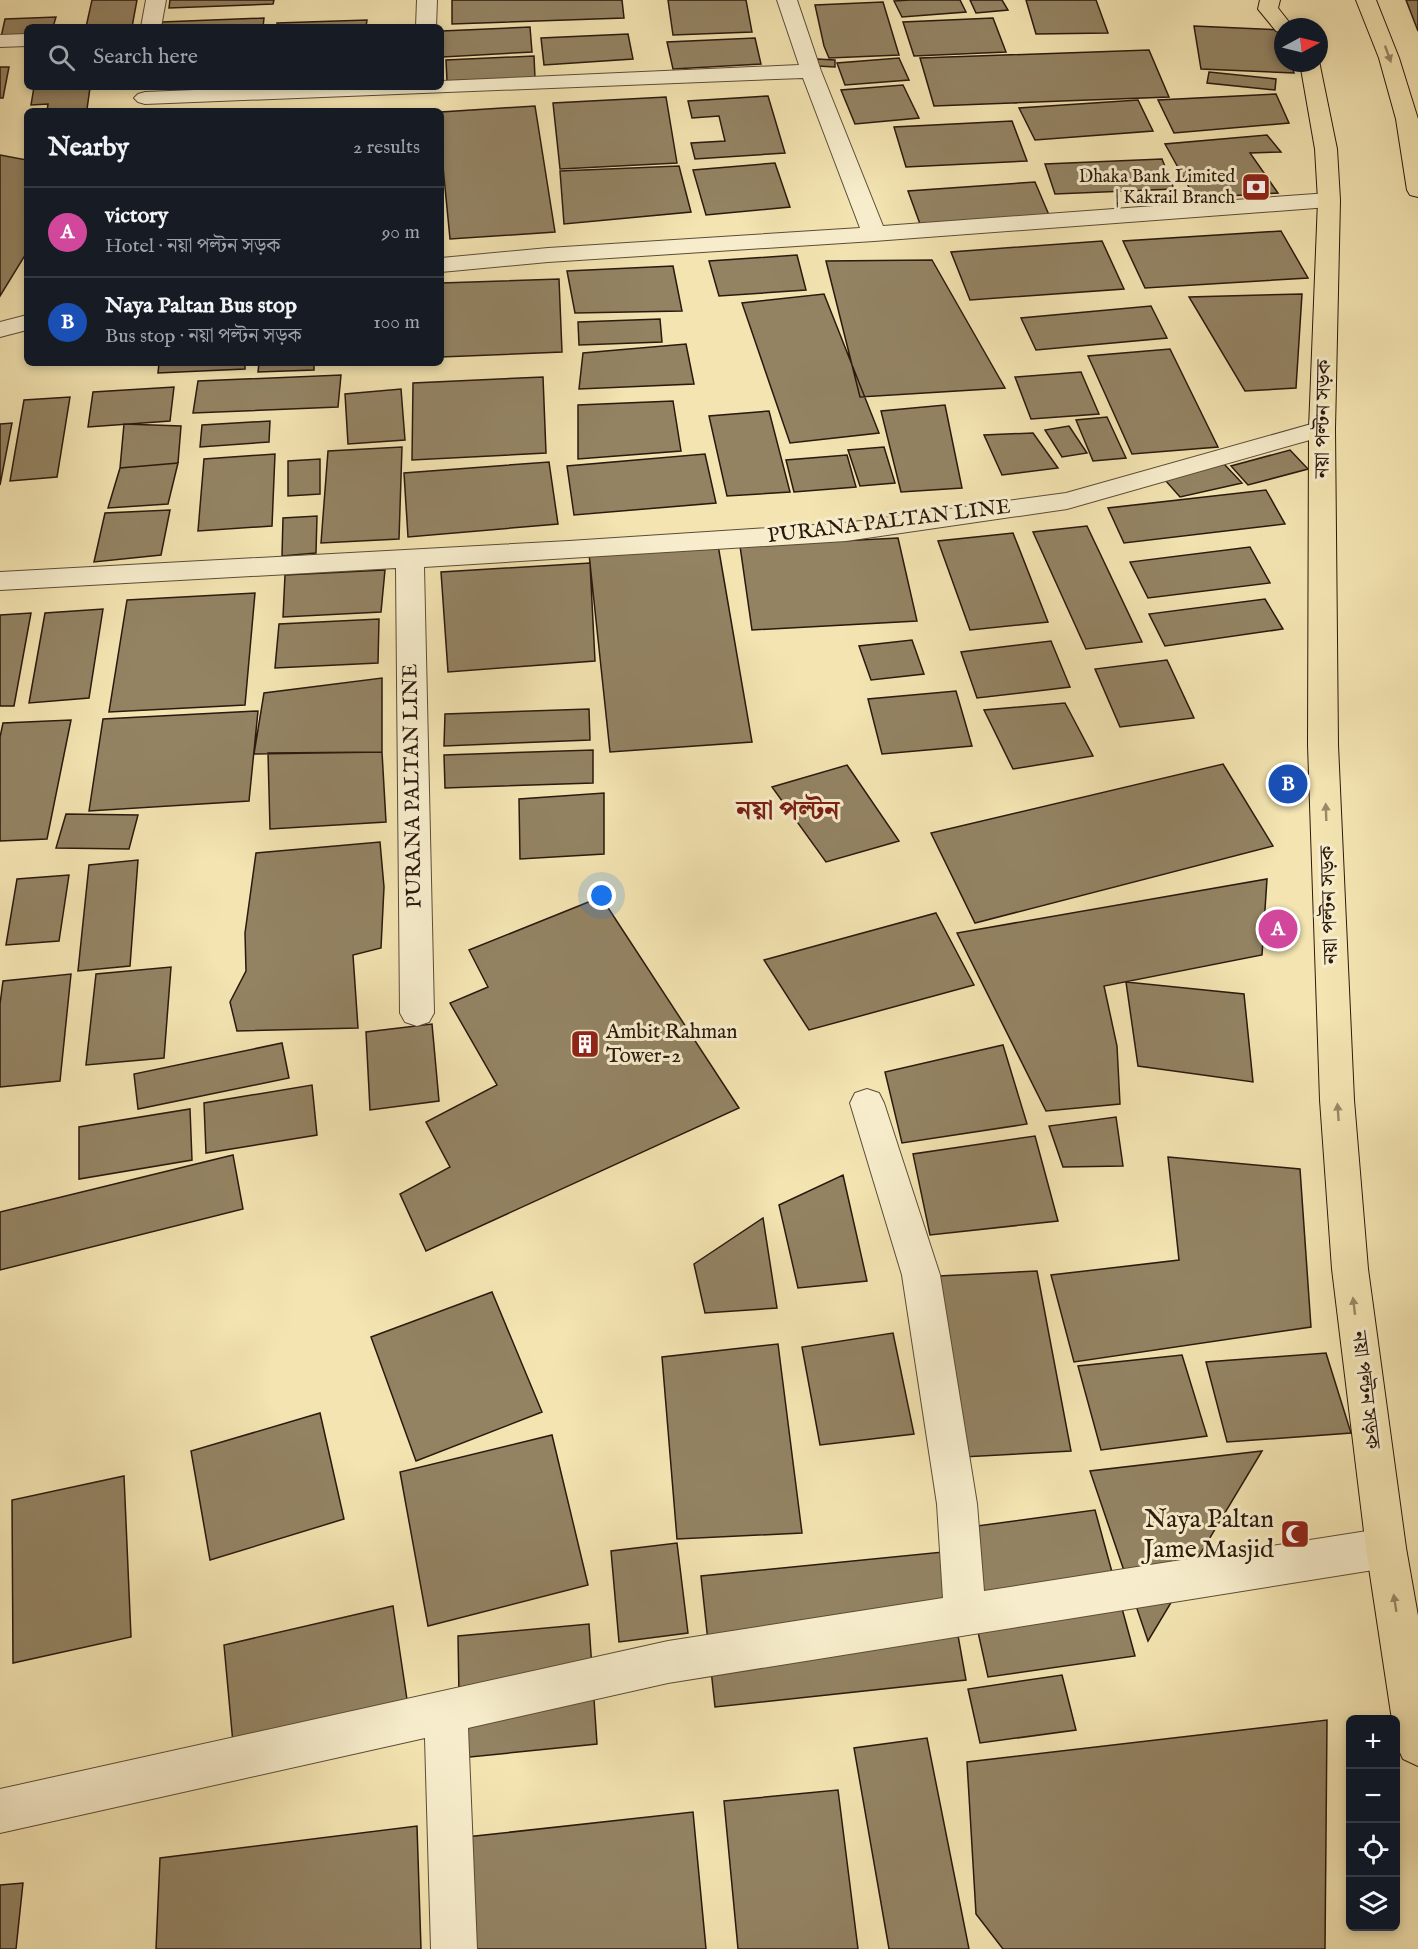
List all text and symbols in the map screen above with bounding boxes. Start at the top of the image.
north arrow [1274,18,1328,72]
search box [24,24,444,90]
icon: search [45,41,78,74]
text: Search here [93,43,198,71]
one-way arrow [1383,45,1393,63]
text: Nearby [48,131,129,164]
text: 2 results [353,135,420,160]
place label: Dhaka Bank Limited | Kakrail Branch [1079,166,1235,210]
bank icon: Dhaka Bank Limited | Kakrail Branch [1240,171,1272,203]
text: victory [105,202,168,230]
text: A [61,220,74,245]
text: 90 m [382,220,420,245]
text: Hotel · নয়া পল্টন সড়ক [105,234,280,259]
text: Naya Paltan Bus stop [105,292,297,320]
text: B [61,310,74,335]
text: 100 m [373,310,420,335]
text: Bus stop · নয়া পল্টন সড়ক [105,324,302,349]
street label: নয়া পল্টন সড়ক [1309,358,1339,480]
street label: PURANA PALTAN LINE [766,494,1012,550]
street label: PURANA PALTAN LINE [397,663,429,909]
pin: B [1268,762,1308,806]
district label: নয়া পল্টন [735,793,841,829]
one-way arrow [1321,803,1331,822]
street label: নয়া পল্টন সড়ক [1314,844,1346,966]
your location [587,881,616,910]
pin: A [1258,906,1298,952]
place label: Ambit Rahman Tower-2 [605,1019,737,1070]
building icon: Ambit Rahman Tower-2 [569,1028,601,1060]
one-way arrow [1333,1102,1343,1121]
one-way arrow [1350,1296,1359,1315]
street label: নয়া পল্টন সড়ক [1344,1328,1386,1452]
place label: Naya Paltan Jame Masjid [1141,1503,1274,1566]
mosque icon: Naya Paltan Jame Masjid [1279,1518,1311,1550]
one-way arrow [1390,1594,1399,1613]
map controls [1346,1715,1400,1931]
button: + [1346,1715,1400,1769]
button: − [1346,1769,1400,1823]
button: locate [1346,1823,1400,1877]
button: layers [1346,1877,1400,1931]

